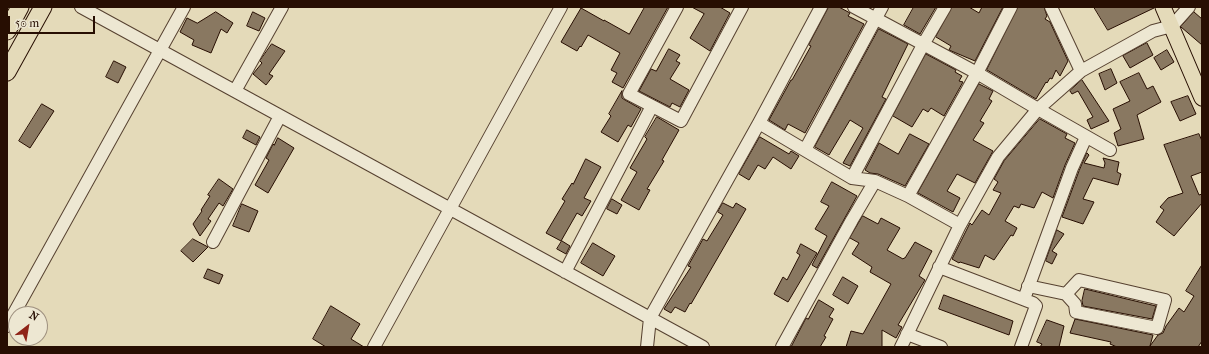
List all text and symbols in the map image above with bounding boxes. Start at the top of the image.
scale bar [10,8,97,34]
text: 50 m [15,16,39,30]
north arrow [8,306,48,346]
text: N [27,308,41,324]

